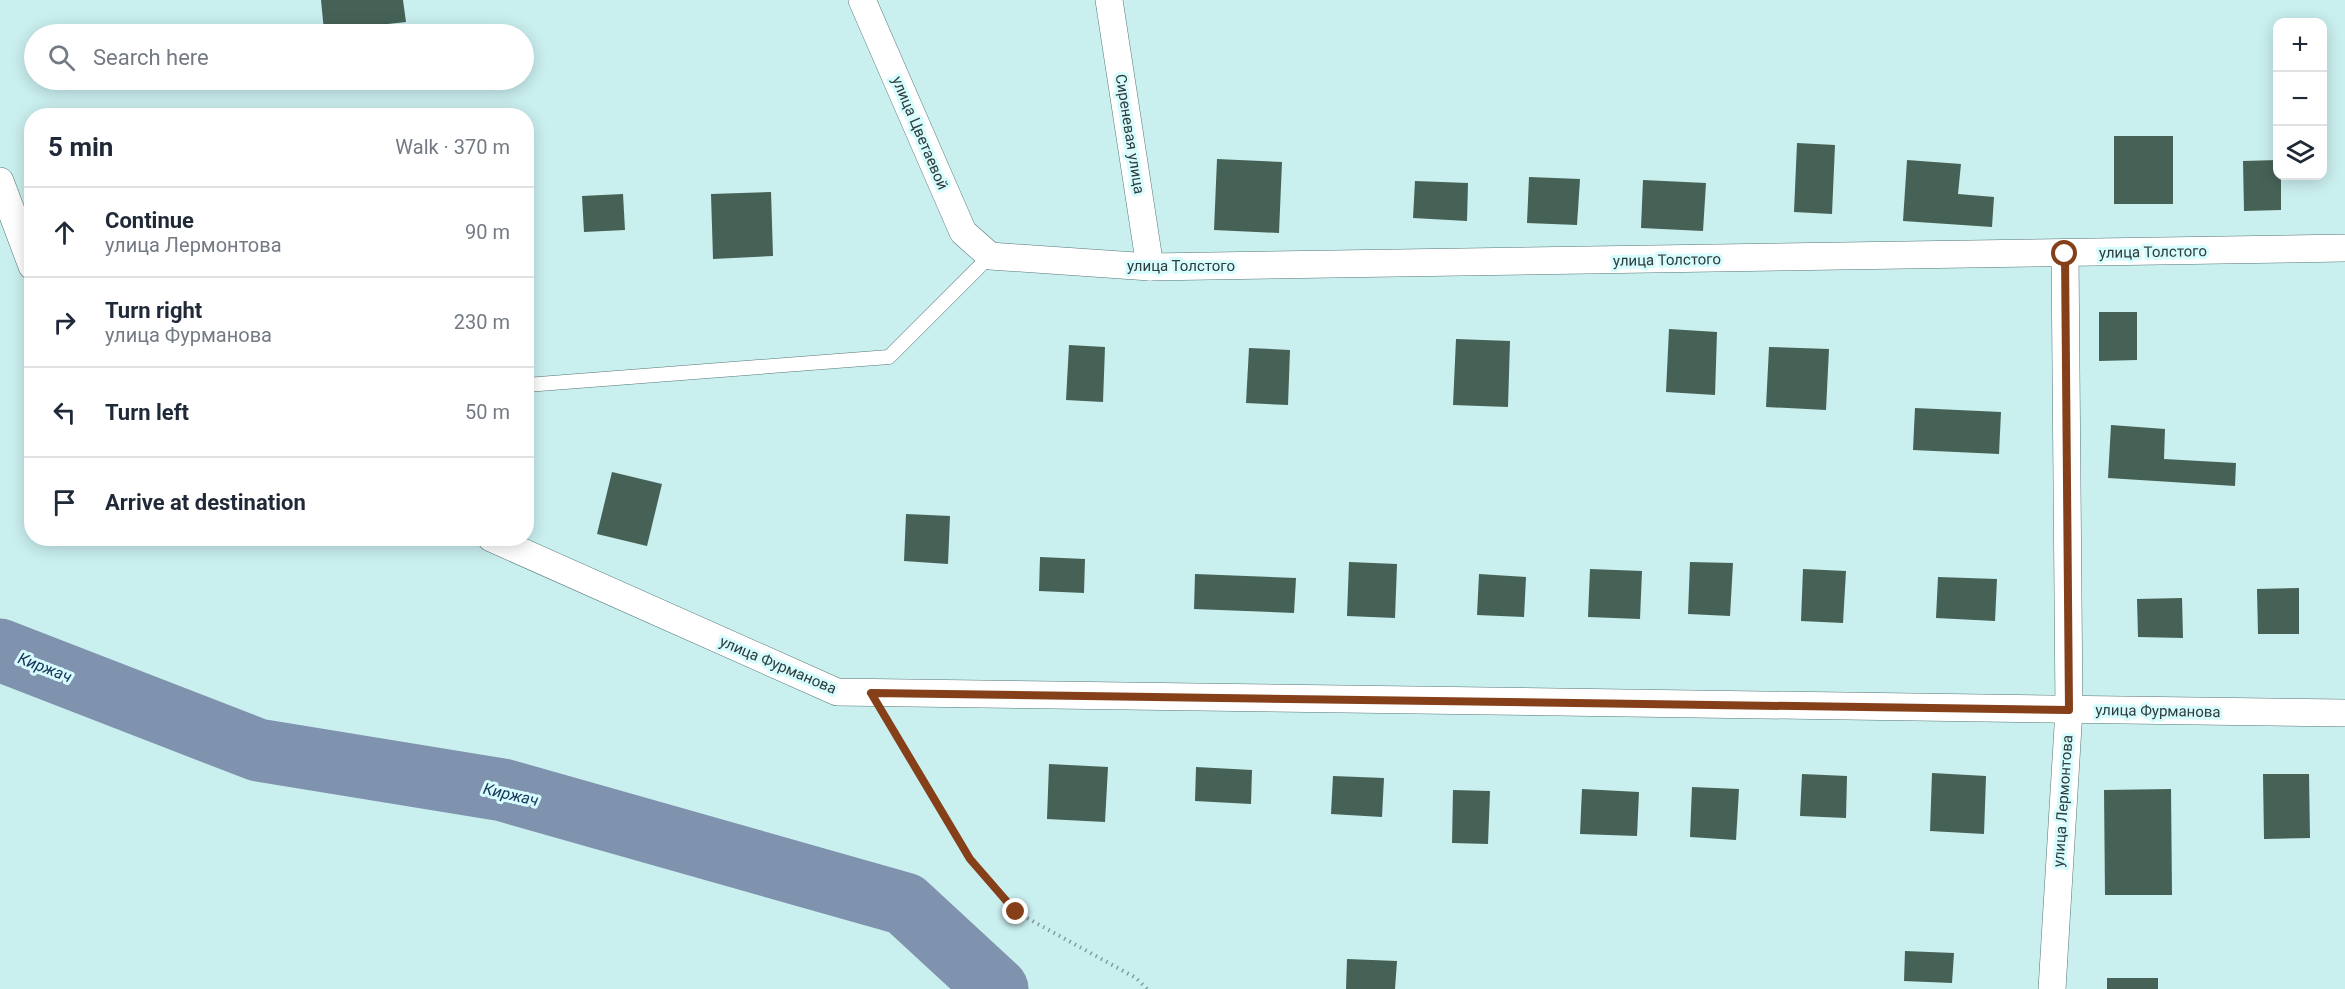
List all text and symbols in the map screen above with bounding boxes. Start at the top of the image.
map controls [2273,18,2327,180]
button: + [2273,18,2327,72]
search box [24,24,534,90]
icon: search [45,41,78,74]
text: Search here [93,45,209,70]
button: − [2273,72,2327,126]
street label: Сиреневая улица [1112,73,1148,195]
street label: улица Цветаевой [888,74,952,192]
button: layers [2273,126,2327,180]
text: 5 min [48,132,113,162]
text: Walk · 370 m [395,135,510,159]
text: Continue [105,208,194,233]
icon: ahead [48,216,81,249]
text: 90 m [465,220,510,244]
text: улица Лермонтова [105,233,282,257]
route start [2051,240,2077,266]
street label: улица Толстого [2099,242,2207,262]
street label: улица Толстого [1613,250,1721,270]
street label: улица Толстого [1127,257,1235,275]
text: Turn right [105,298,202,323]
icon: right [48,306,81,339]
text: 230 m [454,310,510,334]
text: улица Фурманова [105,323,272,347]
icon: left [48,396,81,429]
text: Turn left [105,400,189,425]
text: 50 m [465,400,510,424]
icon: arrive [48,486,81,519]
text: Arrive at destination [105,490,306,515]
street label: улица Фурманова [717,632,839,698]
water label: Киржач [15,649,74,686]
street label: улица Фурманова [2095,701,2221,721]
street label: улица Лермонтова [2049,734,2077,868]
water label: Киржач [481,779,540,810]
route end [1002,898,1028,924]

